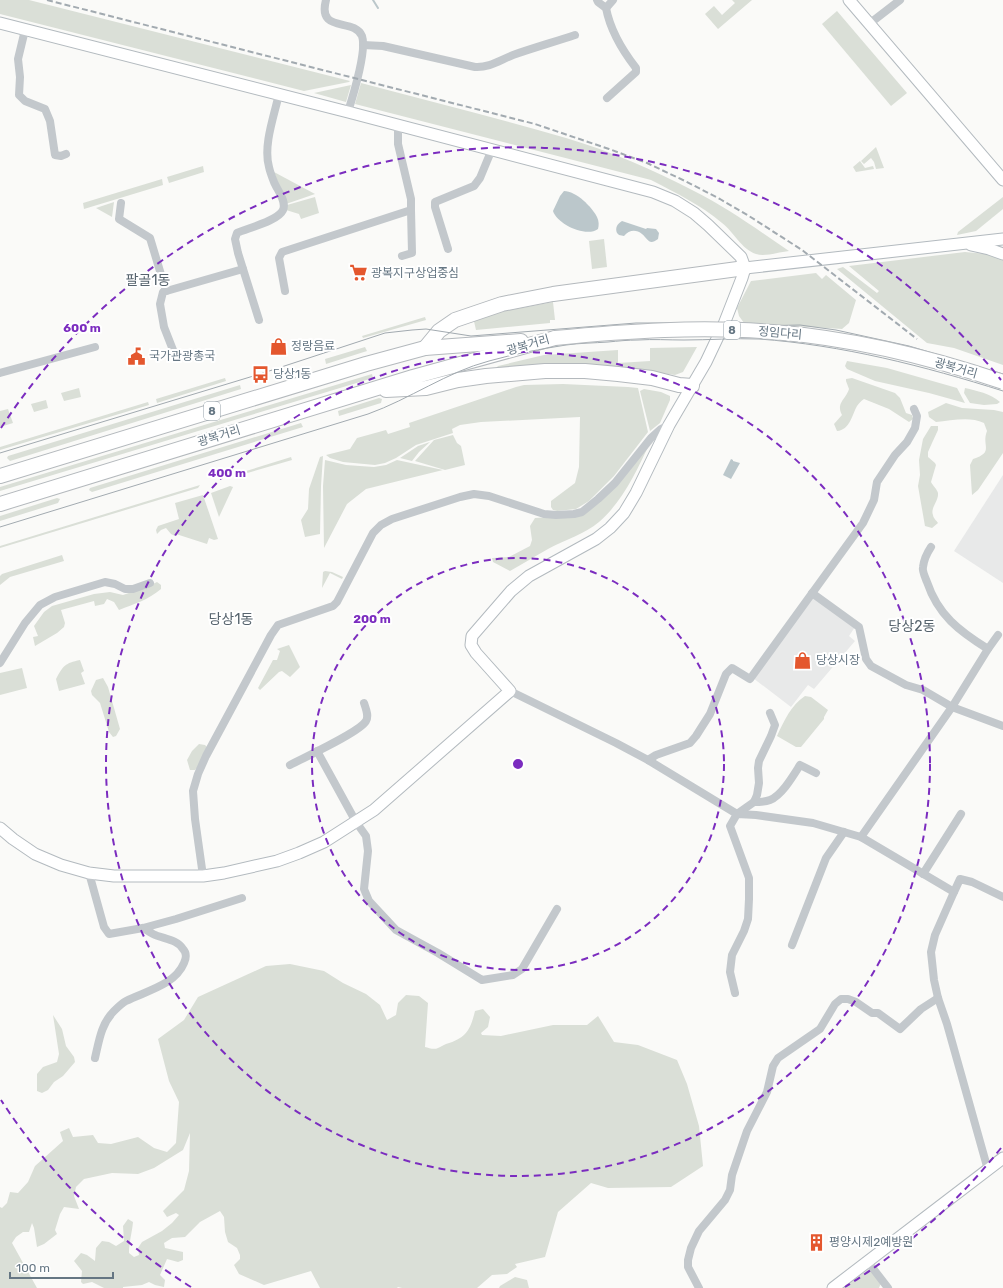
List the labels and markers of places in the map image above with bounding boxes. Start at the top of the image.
supermarket icon: 광복지구상업중심 [348,263,368,283]
place label: 광복지구상업중심 [371,266,459,280]
shop icon: 정랑음료 [268,336,288,356]
place label: 정랑음료 [291,339,335,353]
public building icon: 국가관광총국 [126,346,146,366]
place label: 국가관광총국 [149,349,215,363]
bus stop icon: 당상1동 [250,364,270,384]
place label: 당상1동 [273,367,311,381]
shop icon: 당상시장 [793,650,813,670]
place label: 당상시장 [816,653,860,667]
centre of rings [511,757,525,771]
building icon: 평양시제2예방원 [806,1232,826,1252]
place label: 평양시제2예방원 [829,1235,913,1249]

